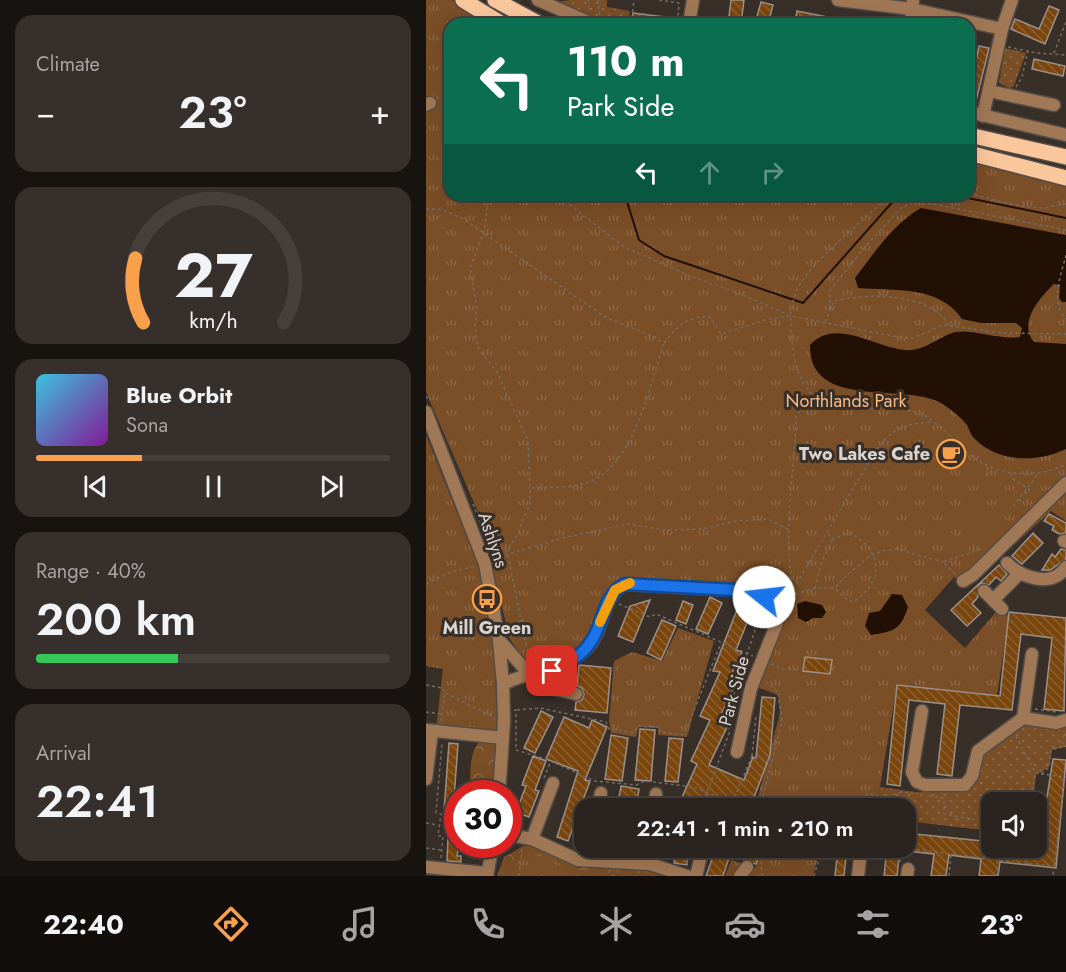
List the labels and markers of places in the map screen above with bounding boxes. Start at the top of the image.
cafe icon: Two Lakes Cafe [935,438,967,470]
place label: Two Lakes Cafe [799,441,930,467]
bus stop icon: Mill Green [471,583,503,615]
place label: Mill Green [443,615,531,641]
pin [526,645,577,696]

